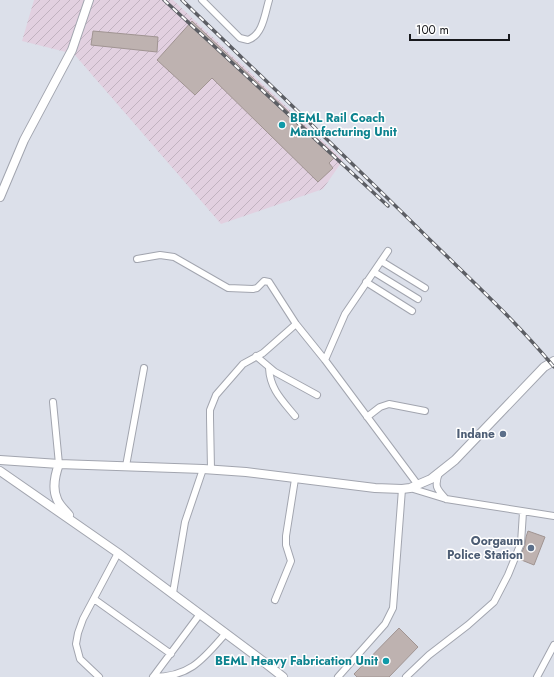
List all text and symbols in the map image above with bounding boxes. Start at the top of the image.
scale bar [410,16,509,42]
text: 100 m [416,21,449,39]
place label: BEML Rail Coach Manufacturing Unit [290,109,397,141]
marker: BEML Rail Coach Manufacturing Unit [277,120,287,130]
place label: Indane [457,425,495,443]
marker: Indane [498,429,508,439]
place label: Oorgaum Police Station [447,532,523,564]
marker: Oorgaum Police Station [526,543,536,553]
place label: BEML Heavy Fabrication Unit [215,652,378,670]
marker: BEML Heavy Fabrication Unit [381,656,391,666]

